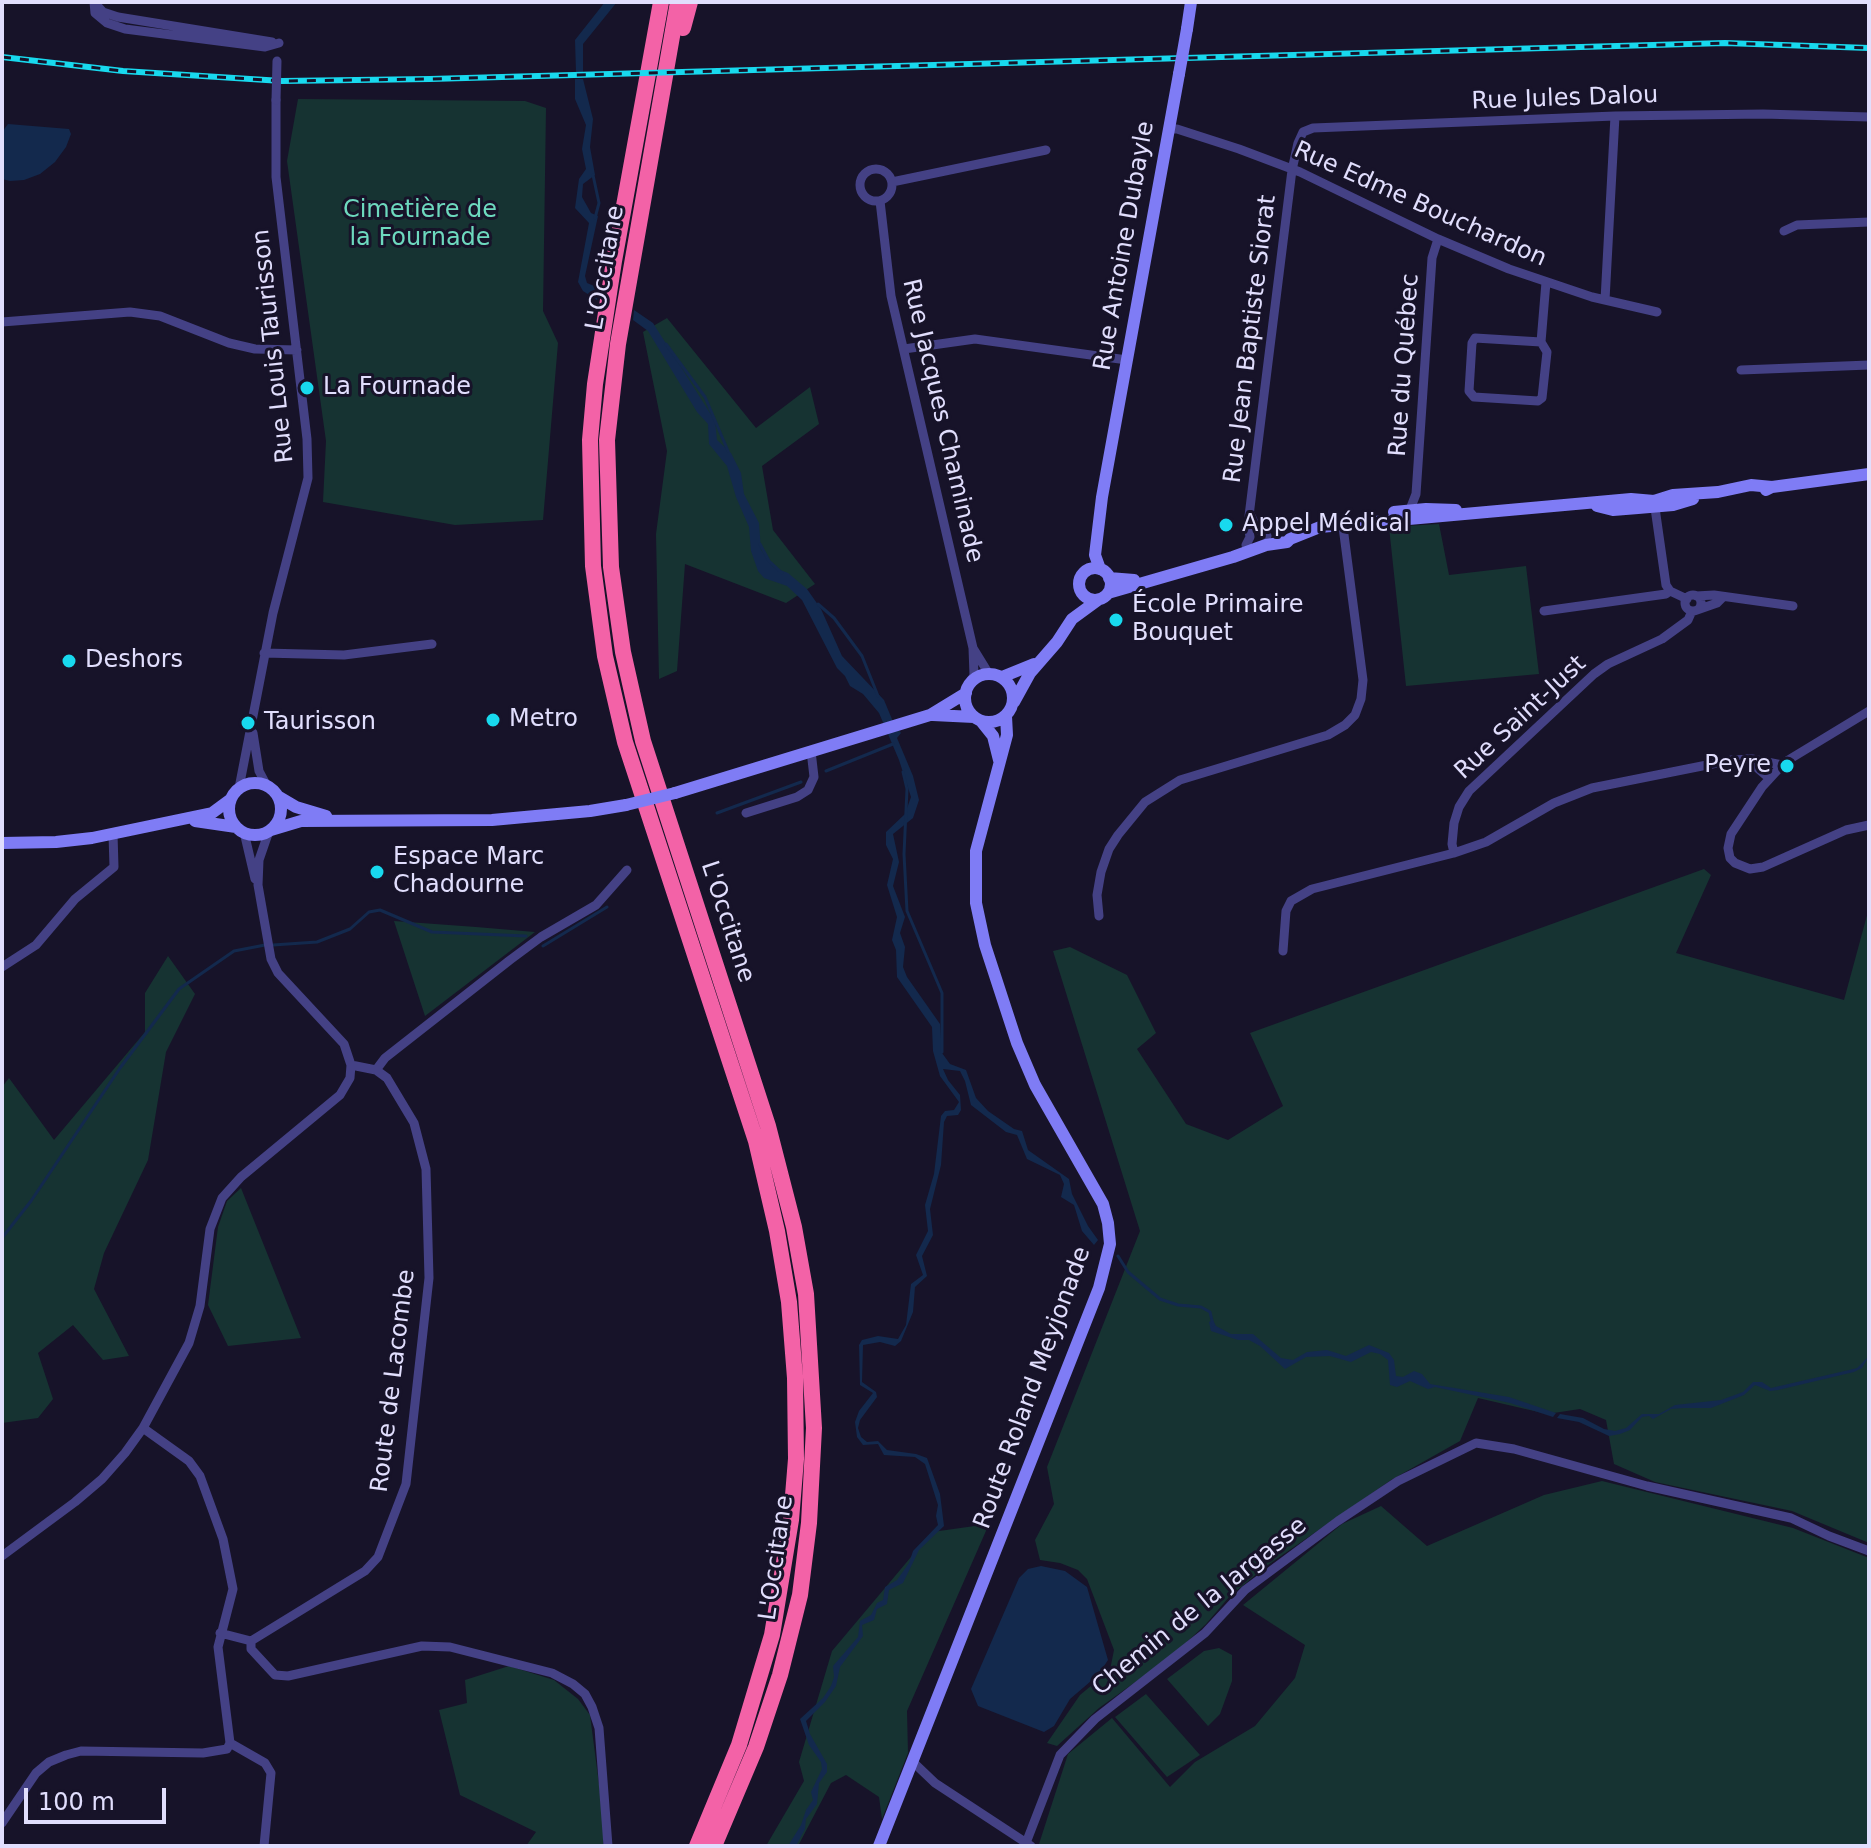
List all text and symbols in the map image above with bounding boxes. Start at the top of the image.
street label: Rue Jules Dalou [1471,81,1659,117]
street label: Rue Antoine Dubayle [1089,119,1161,373]
street label: Rue Edme Bouchardon [1289,136,1551,274]
street label: Rue Jean Baptiste Siorat [1219,193,1283,485]
park label: Cimetière de la Fournade [343,197,497,253]
street label: L'Occitane [581,203,631,333]
street label: Rue Louis Taurisson [247,228,301,464]
street label: Rue du Québec [1384,273,1426,457]
street label: Rue Jacques Chaminade [895,276,989,566]
place label: La Fournade [323,374,471,402]
marker: La Fournade [298,379,316,397]
place label: Appel Médical [1242,511,1410,539]
marker: Appel Médical [1217,516,1235,534]
place label: École Primaire Bouquet [1132,592,1304,648]
marker: École Primaire Bouquet [1107,611,1125,629]
place label: Deshors [85,647,183,675]
street label: Rue Saint-Just [1450,650,1592,786]
marker: Deshors [60,652,78,670]
place label: Metro [509,706,578,734]
place label: Taurisson [264,709,376,737]
marker: Metro [484,711,502,729]
marker: Taurisson [239,714,257,732]
place label: Peyre [1704,752,1771,780]
marker: Peyre [1778,757,1796,775]
place label: Espace Marc Chadourne [393,844,544,900]
street label: L'Occitane [694,858,760,986]
marker: Espace Marc Chadourne [368,863,386,881]
street label: Route Roland Meyjonade [969,1243,1097,1533]
street label: Route de Lacombe [366,1268,422,1494]
street label: L'Occitane [754,1494,800,1622]
street label: Chemin de la Jargasse [1087,1512,1313,1702]
scale bar [28,1772,170,1822]
text: 100 m [38,1788,115,1816]

